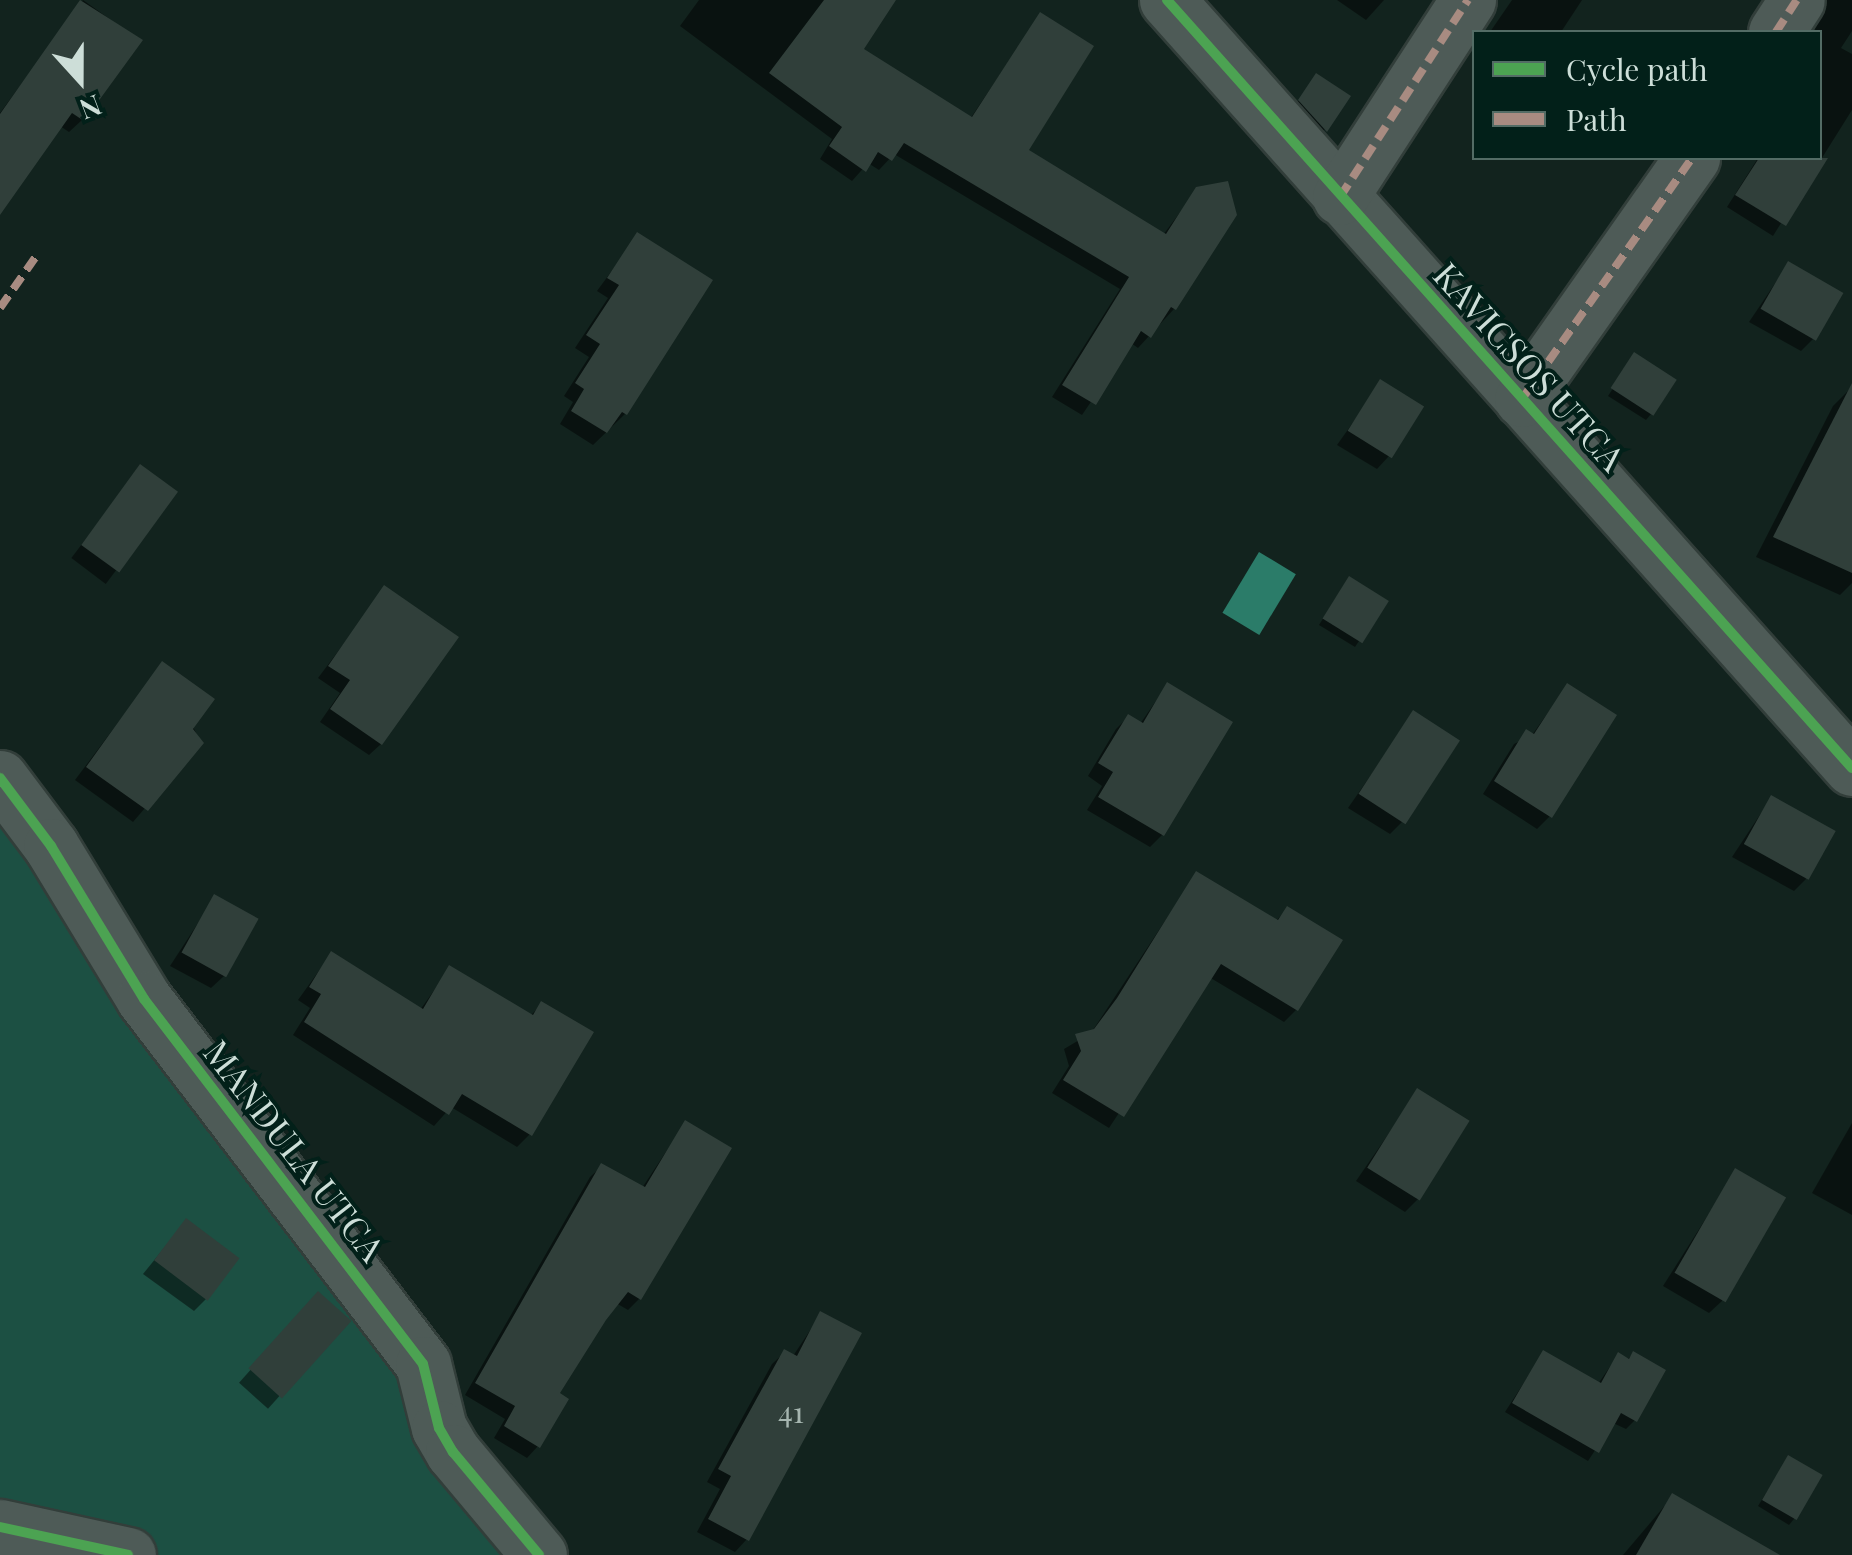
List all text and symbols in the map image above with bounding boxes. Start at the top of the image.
north arrow [30,30,130,130]
legend [1472,30,1822,160]
text: Cycle path [1566,49,1708,89]
text: N [75,88,107,129]
text: Path [1566,99,1627,139]
street label: KAVICSOS UTCA [1426,253,1634,479]
street label: MANDULA UTCA [196,1031,394,1269]
house number: 41 [778,1393,804,1429]

